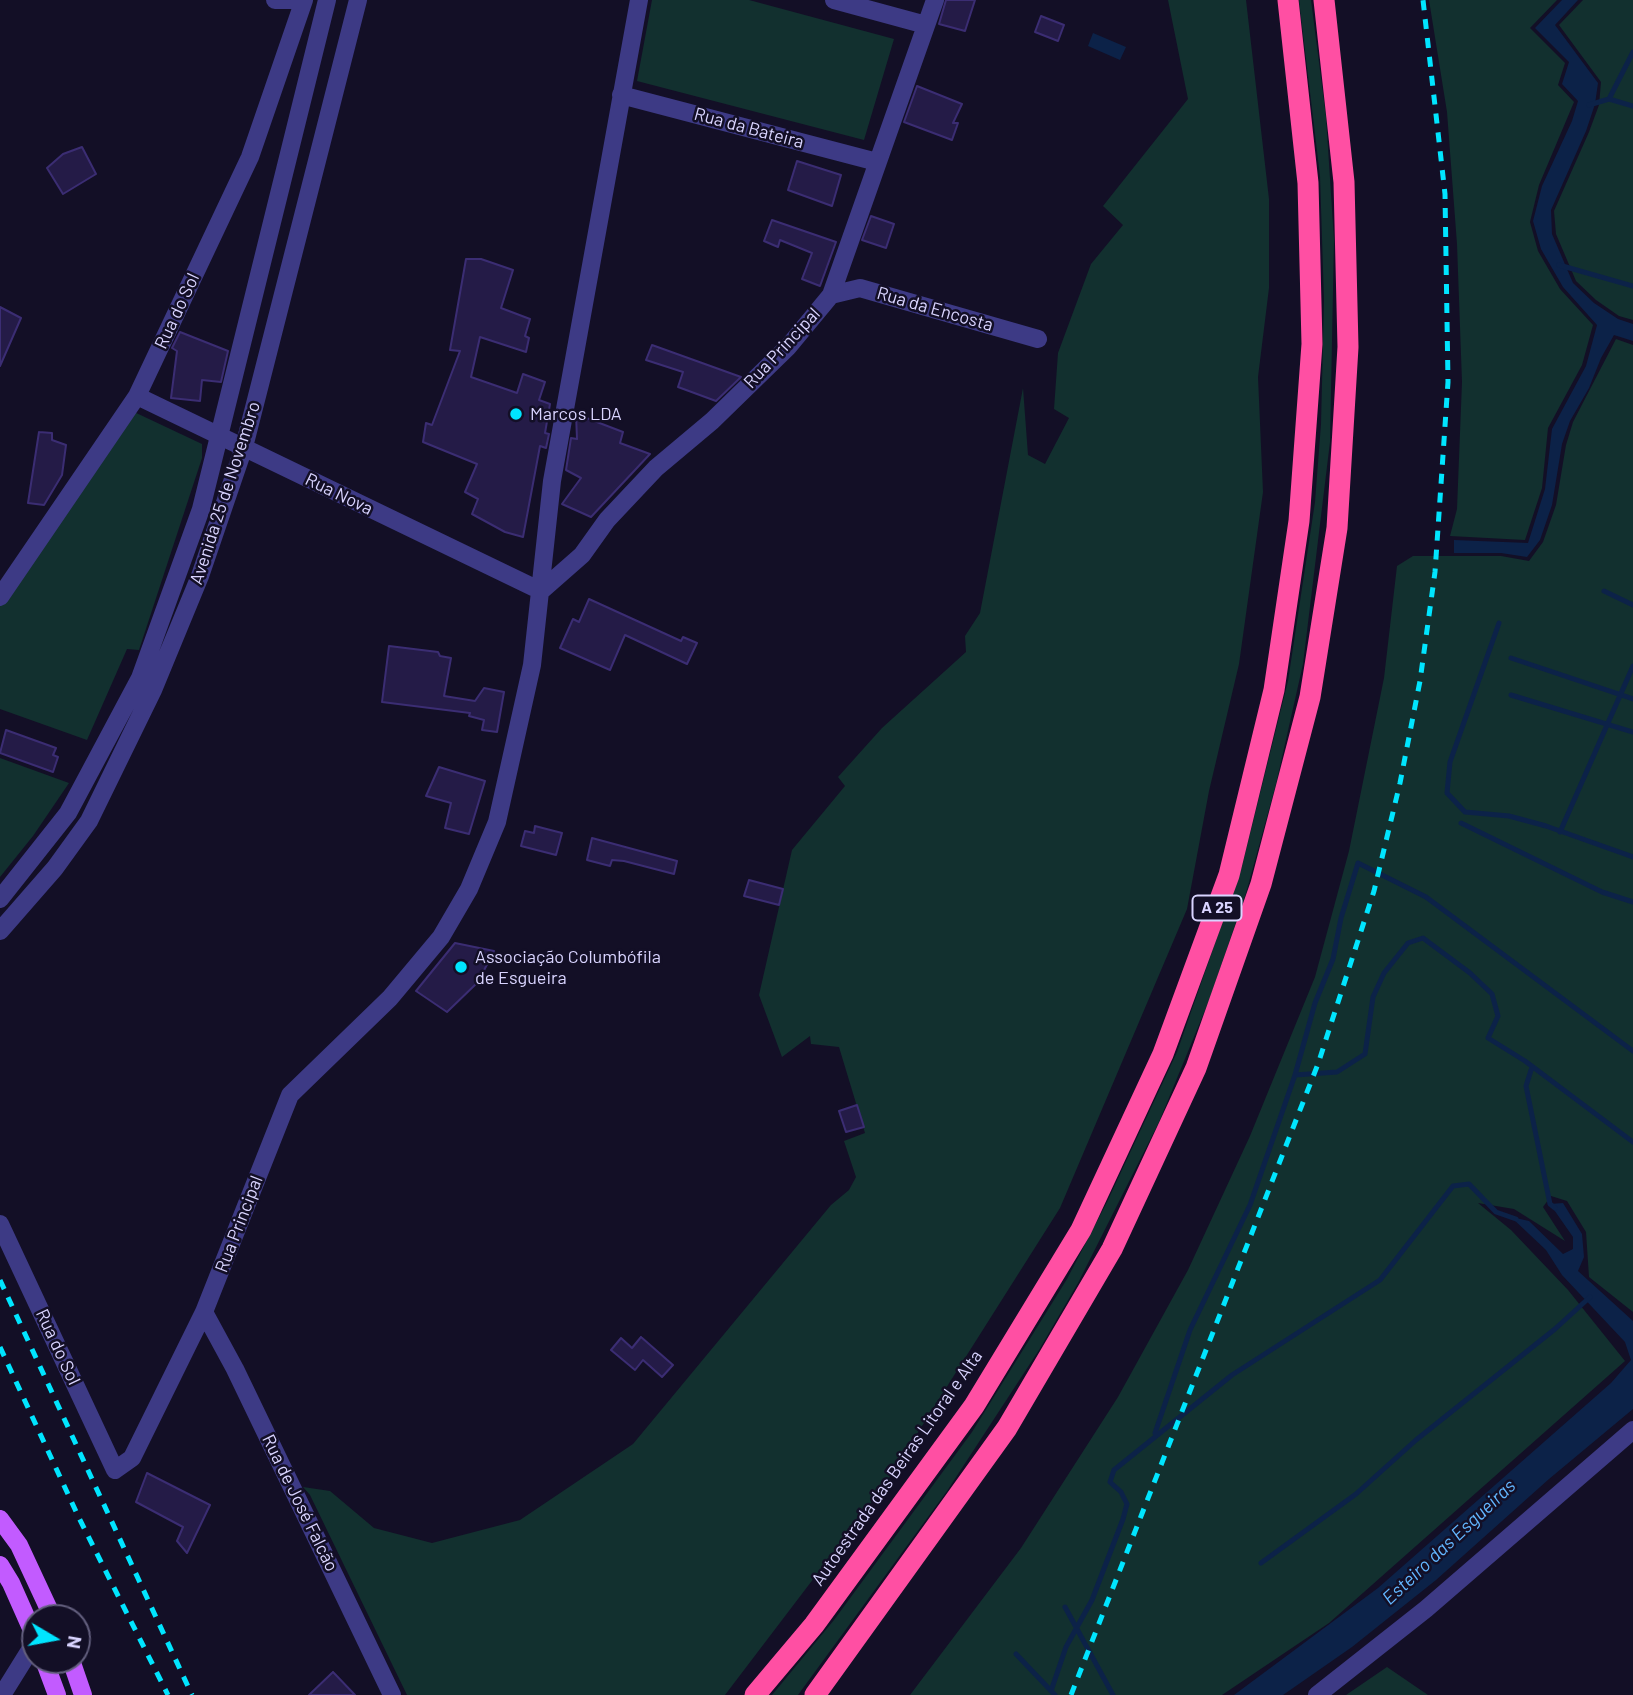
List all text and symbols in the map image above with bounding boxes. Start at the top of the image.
street label: Rua da Bateira [692,103,806,153]
street label: Rua do Sol [150,270,204,352]
street label: Rua da Encosta [874,282,996,336]
street label: Rua Principal [739,303,825,393]
street label: Avenida 25 de Novembro [185,399,265,587]
place label: Marcos LDA [530,403,622,425]
marker: Marcos LDA [508,406,524,422]
street label: Rua Nova [302,468,376,520]
road number: A 25 [1192,896,1242,920]
place label: Associação Columbófila de Esgueira [475,946,661,988]
marker: Associação Columbófila de Esgueira [453,959,469,975]
street label: Rua Principal [211,1172,267,1276]
street label: Rua do Sol [31,1306,85,1388]
street label: Autoestrada das Beiras Litoral e Alta [807,1346,987,1590]
street label: Rua de José Falcão [257,1431,343,1575]
water label: Esteiro das Esgueiras [1378,1474,1520,1610]
north arrow [21,1604,91,1674]
text: N [63,1634,88,1651]

